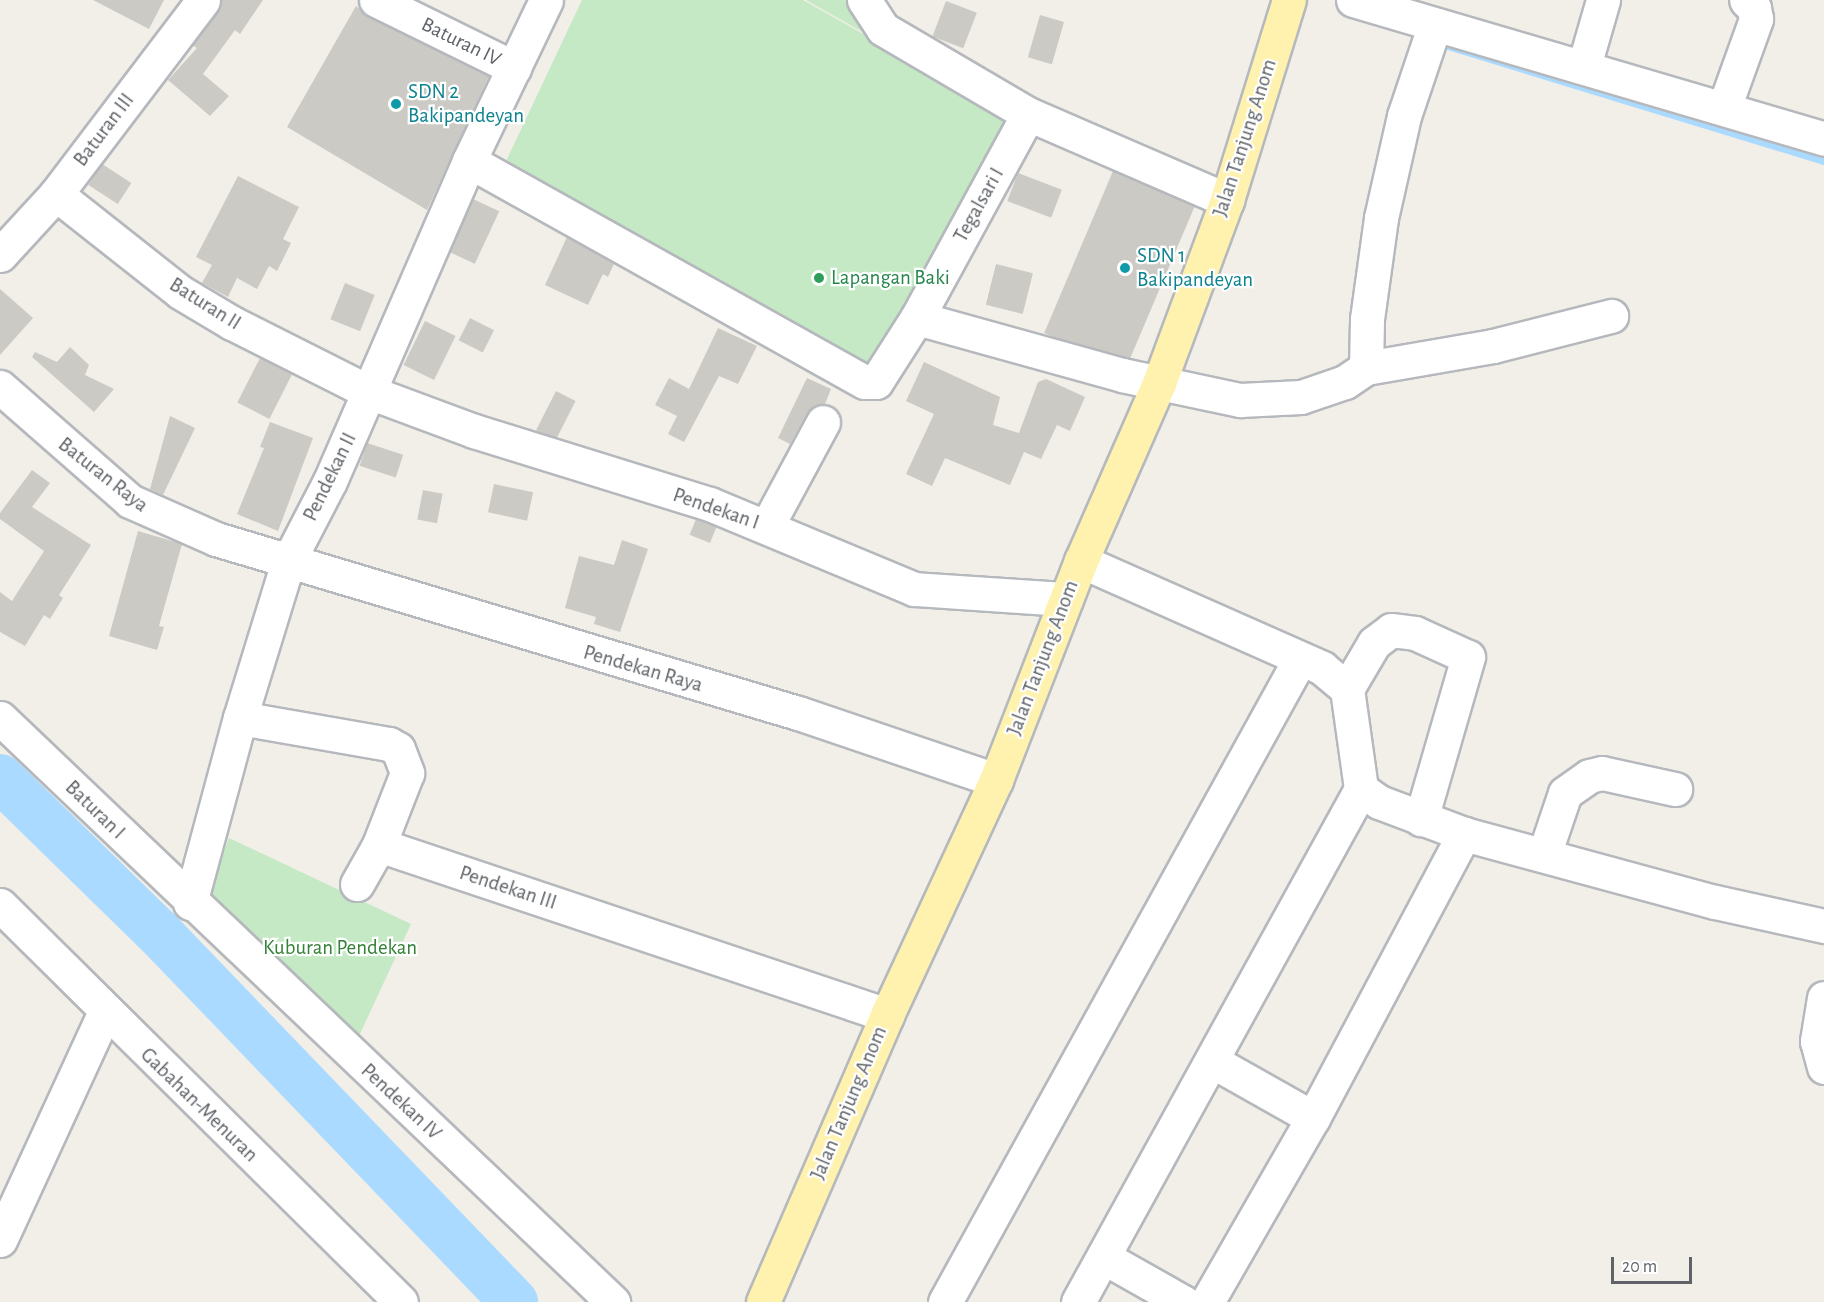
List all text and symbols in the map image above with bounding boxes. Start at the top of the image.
street label: Baturan IV [417,12,505,72]
street label: Jalan Tanjung Anom [1208,56,1282,220]
place label: SDN 2 Bakipandeyan [408,79,524,129]
street label: Baturan III [68,88,140,172]
marker: SDN 2 Bakipandeyan [389,97,403,111]
street label: Tegalsari I [948,163,1010,247]
place label: SDN 1 Bakipandeyan [1137,243,1253,293]
marker: SDN 1 Bakipandeyan [1118,261,1132,275]
place label: Lapangan Baki [831,265,950,291]
marker: Lapangan Baki [812,271,826,285]
street label: Baturan II [164,272,246,336]
street label: Pendekan II [298,429,362,525]
street label: Baturan Raya [53,432,153,518]
street label: Pendekan I [669,482,763,536]
street label: Jalan Tanjung Anom [1002,577,1084,739]
street label: Pendekan Raya [580,640,706,698]
street label: Baturan I [60,775,130,845]
street label: Pendekan III [456,860,560,916]
park label: Kuburan Pendekan [263,935,417,961]
street label: Jalan Tanjung Anom [805,1022,893,1184]
street label: Gabahan-Menuran [135,1043,263,1167]
street label: Pendekan IV [355,1058,447,1146]
scale bar [1614,1245,1695,1283]
text: 20 m [1622,1258,1657,1276]

